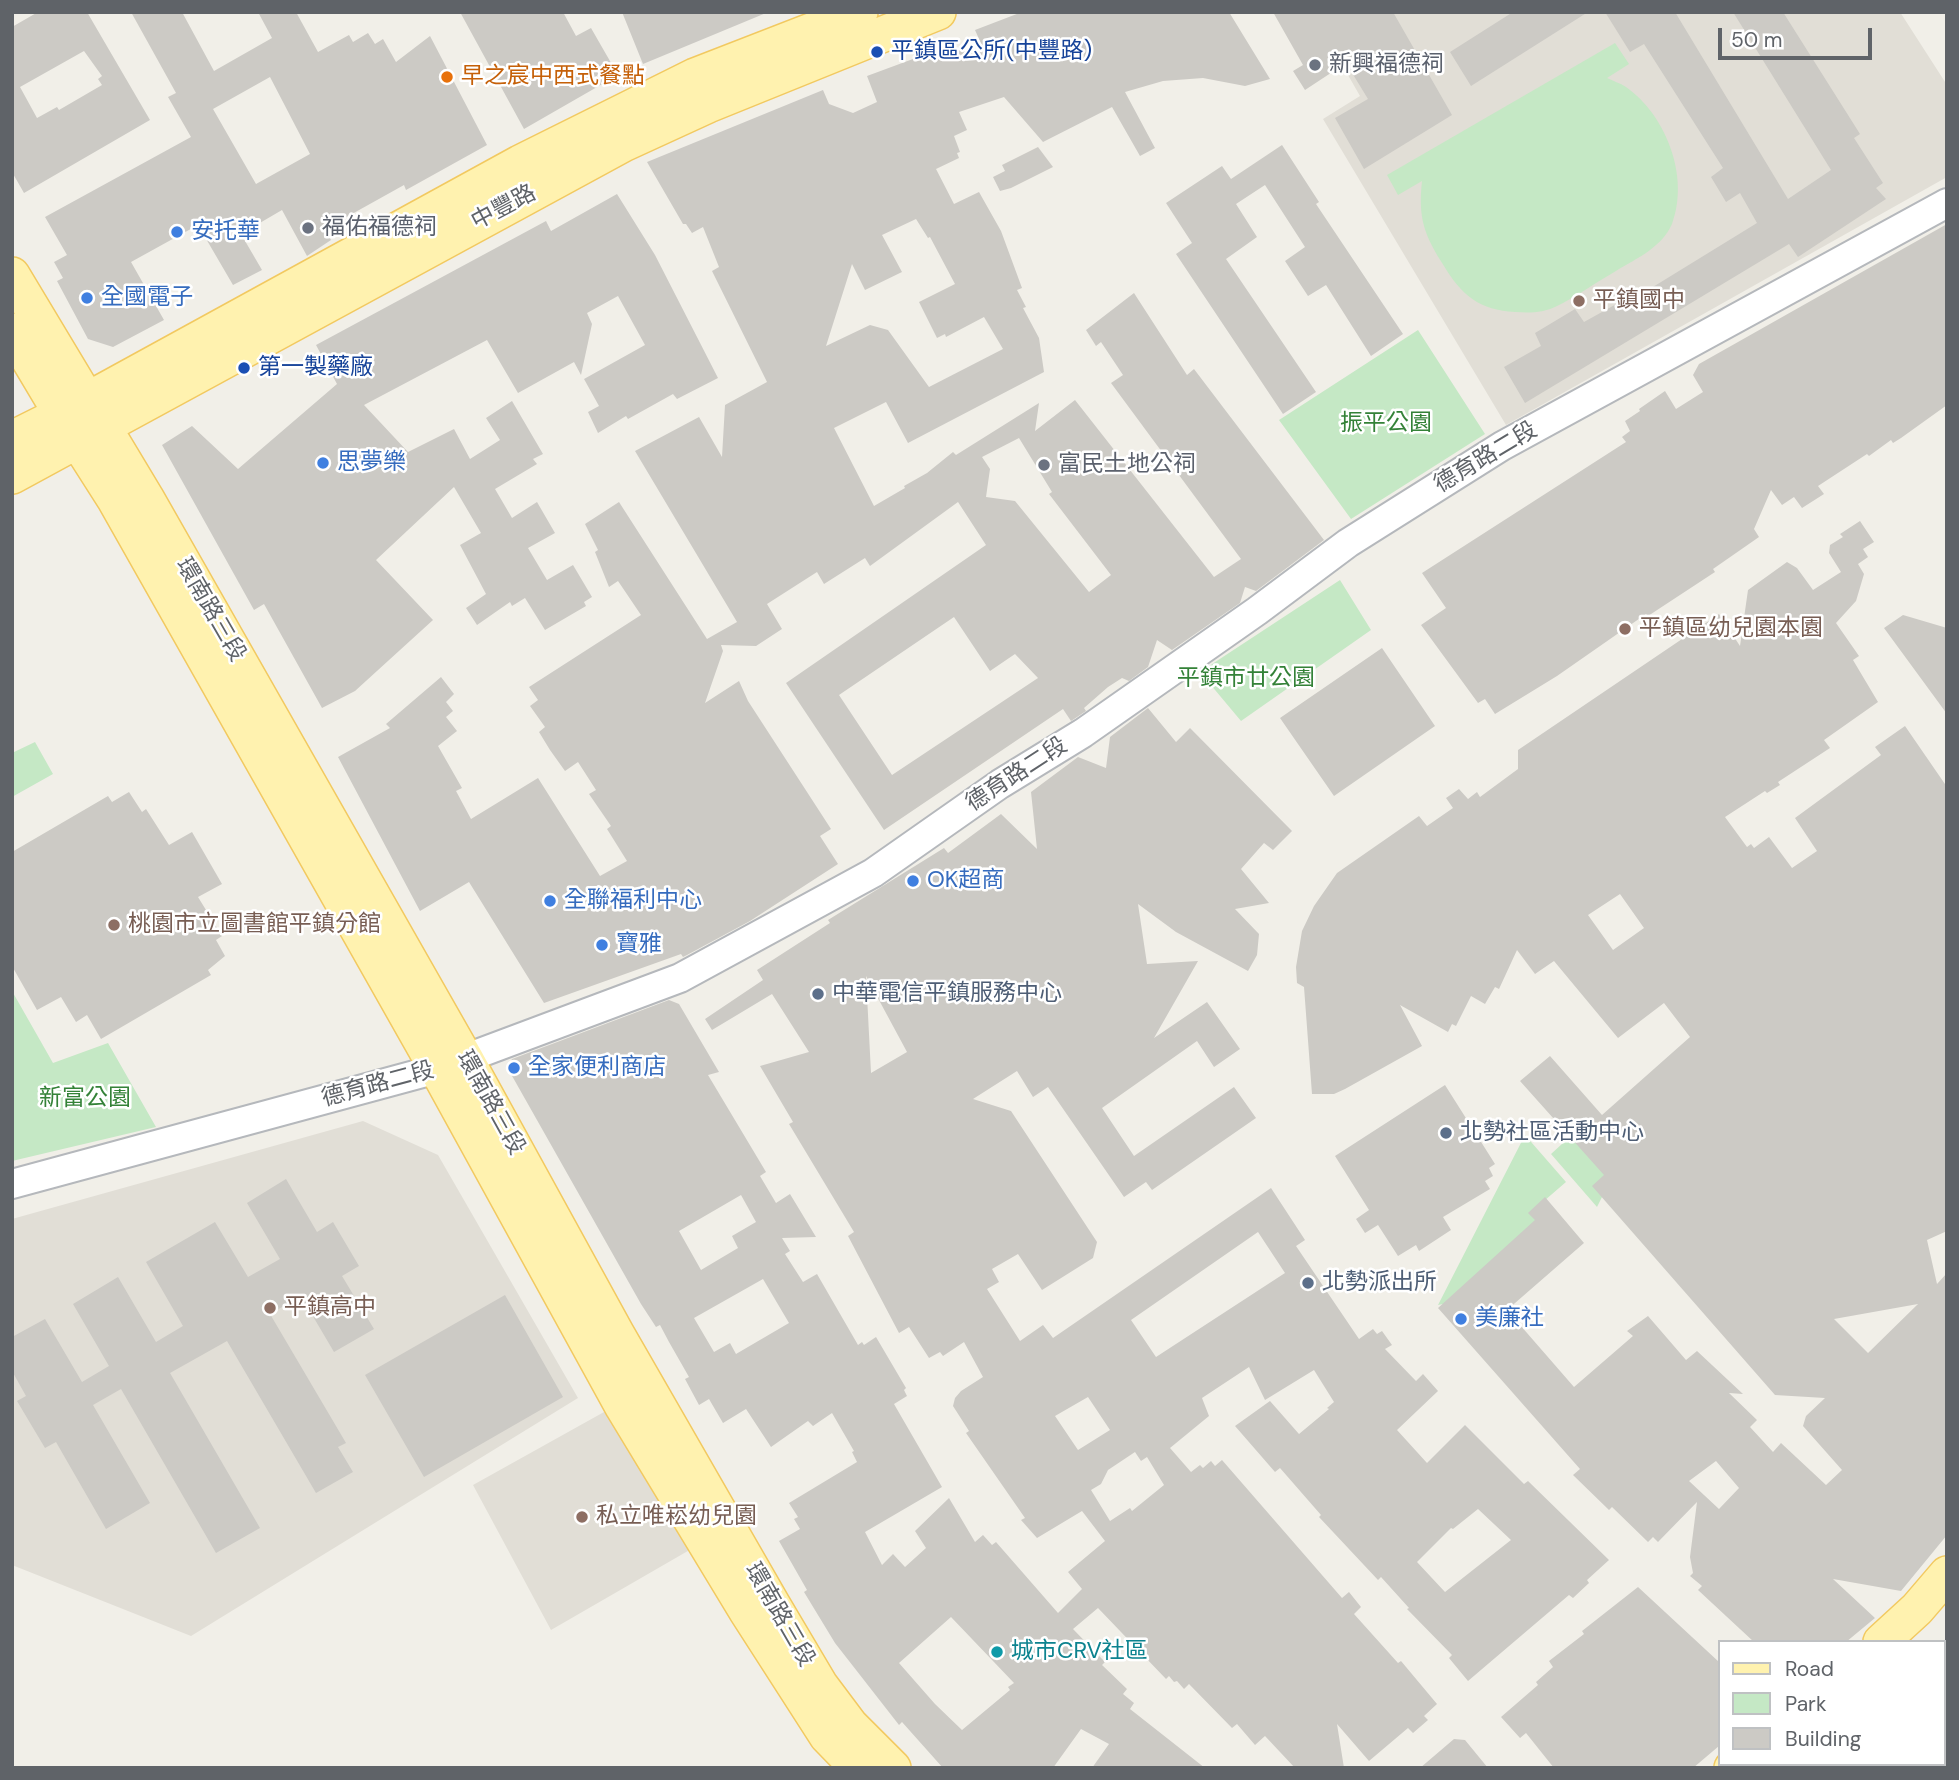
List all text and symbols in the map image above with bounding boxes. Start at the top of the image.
scale bar [1721,14,1875,58]
text: 50 m [1731,26,1782,54]
place label: 平鎮區公所(中豐路) [891,38,1092,66]
marker: 平鎮區公所(中豐路) [869,44,885,60]
place label: 新興福德祠 [1329,51,1444,79]
marker: 新興福德祠 [1307,57,1323,73]
place label: 早之宸中西式餐點 [461,63,645,91]
marker: 早之宸中西式餐點 [439,69,455,85]
street label: 中豐路 [467,180,541,236]
place label: 福佑福德祠 [322,214,437,242]
place label: 安托華 [191,218,260,246]
marker: 福佑福德祠 [300,220,316,236]
marker: 安托華 [169,224,185,240]
place label: 全國電子 [101,284,193,312]
place label: 平鎮國中 [1593,287,1685,315]
marker: 全國電子 [79,290,95,306]
marker: 平鎮國中 [1571,293,1587,309]
place label: 第一製藥廠 [258,354,373,382]
marker: 第一製藥廠 [236,360,252,376]
park label: 振平公園 [1340,410,1432,438]
street label: 德育路二段 [1430,417,1542,499]
place label: 思夢樂 [337,449,406,477]
place label: 富民土地公祠 [1058,451,1196,479]
marker: 思夢樂 [315,455,331,471]
marker: 富民土地公祠 [1036,457,1052,473]
street label: 環南路三段 [169,553,251,667]
place label: 平鎮區幼兒園本園 [1639,615,1823,643]
marker: 平鎮區幼兒園本園 [1617,621,1633,637]
park label: 平鎮市廿公園 [1177,665,1315,693]
street label: 德育路二段 [961,732,1073,818]
place label: OK超商 [927,867,1004,895]
marker: OK超商 [905,873,921,889]
place label: 全聯福利中心 [564,887,702,915]
marker: 全聯福利中心 [542,893,558,909]
place label: 桃園市立圖書館平鎮分館 [128,911,381,939]
marker: 桃園市立圖書館平鎮分館 [106,917,122,933]
place label: 寶雅 [616,931,662,959]
marker: 寶雅 [594,937,610,953]
place label: 中華電信平鎮服務中心 [832,980,1062,1008]
marker: 中華電信平鎮服務中心 [810,986,826,1002]
street label: 環南路三段 [450,1046,530,1160]
place label: 全家便利商店 [528,1054,666,1082]
street label: 德育路二段 [319,1057,437,1113]
marker: 全家便利商店 [506,1060,522,1076]
park label: 新富公園 [39,1085,131,1113]
place label: 北勢社區活動中心 [1460,1119,1644,1147]
marker: 北勢社區活動中心 [1438,1125,1454,1141]
place label: 北勢派出所 [1322,1269,1437,1297]
marker: 北勢派出所 [1300,1275,1316,1291]
place label: 平鎮高中 [284,1294,376,1322]
marker: 平鎮高中 [262,1300,278,1316]
place label: 美廉社 [1475,1305,1544,1333]
marker: 美廉社 [1453,1311,1469,1327]
place label: 私立唯崧幼兒園 [596,1503,757,1531]
marker: 私立唯崧幼兒園 [574,1509,590,1525]
street label: 環南路三段 [738,1558,820,1672]
place label: 城市CRV社區 [1011,1638,1148,1666]
legend [1717,1640,1945,1766]
marker: 城市CRV社區 [989,1644,1005,1660]
text: Road [1785,1655,1834,1683]
text: Park [1785,1690,1826,1718]
text: Building [1785,1725,1861,1753]

